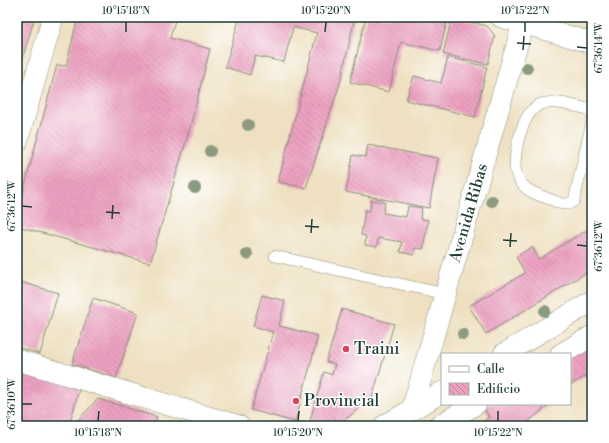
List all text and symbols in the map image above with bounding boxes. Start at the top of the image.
text: 10°15'18"N [102,5,151,17]
text: 10°15'20"N [301,5,352,17]
text: 10°15'22"N [500,5,550,17]
text: 67°36'14"W [593,22,605,73]
street label: Avenida Ribas [445,161,492,266]
text: 67°36'12"W [6,179,18,232]
text: 67°36'12"W [593,219,605,272]
place label: Traini [354,339,400,359]
marker: Traini [341,344,351,354]
legend [441,353,571,405]
text: Calle [477,362,504,377]
text: 67°36'10"W [6,377,18,430]
text: Edificio [477,382,520,397]
place label: Provincial [304,391,380,411]
marker: Provincial [291,396,301,406]
text: 10°15'18"N [74,427,123,439]
text: 10°15'20"N [273,427,324,439]
text: 10°15'22"N [473,427,523,439]

